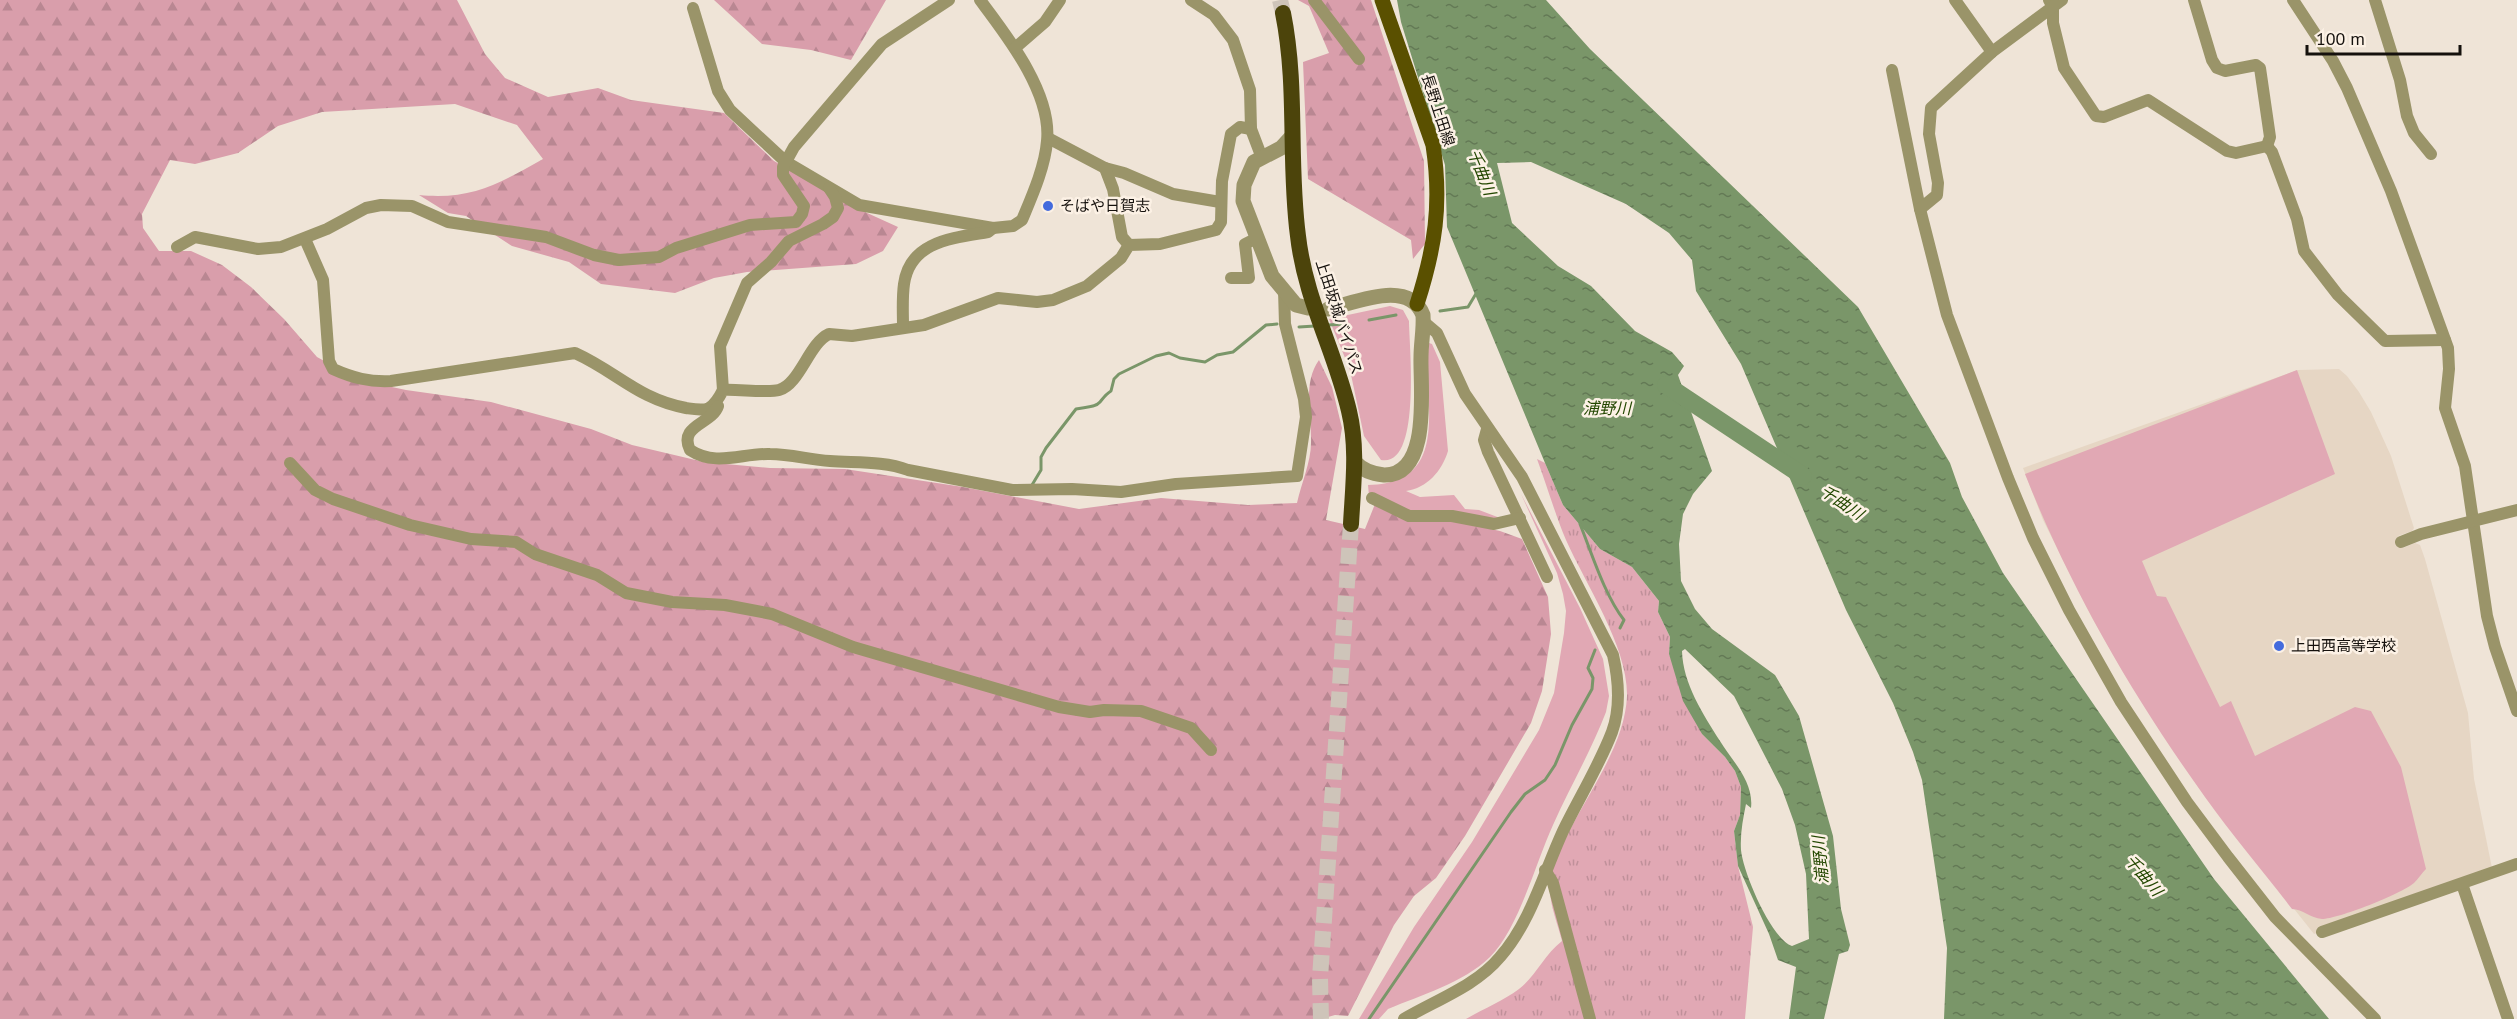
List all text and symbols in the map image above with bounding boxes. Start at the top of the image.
scale bar [2307,18,2460,56]
text: 100 m [2316,27,2365,50]
street label: 長野上田線 [1418,71,1459,148]
water label: 千曲川 [1464,146,1501,200]
place label: そばや日賀志 [1060,196,1150,215]
marker: そばや日賀志 [1041,199,1055,213]
street label: 上田坂城バイパス [1312,257,1367,377]
water label: 浦野川 [1583,398,1633,418]
water label: 千曲川 [1817,480,1869,525]
place label: 上田西高等学校 [2291,636,2396,655]
marker: 上田西高等学校 [2272,639,2286,653]
water label: 浦野川 [1808,833,1832,885]
water label: 千曲川 [2121,850,2168,901]

